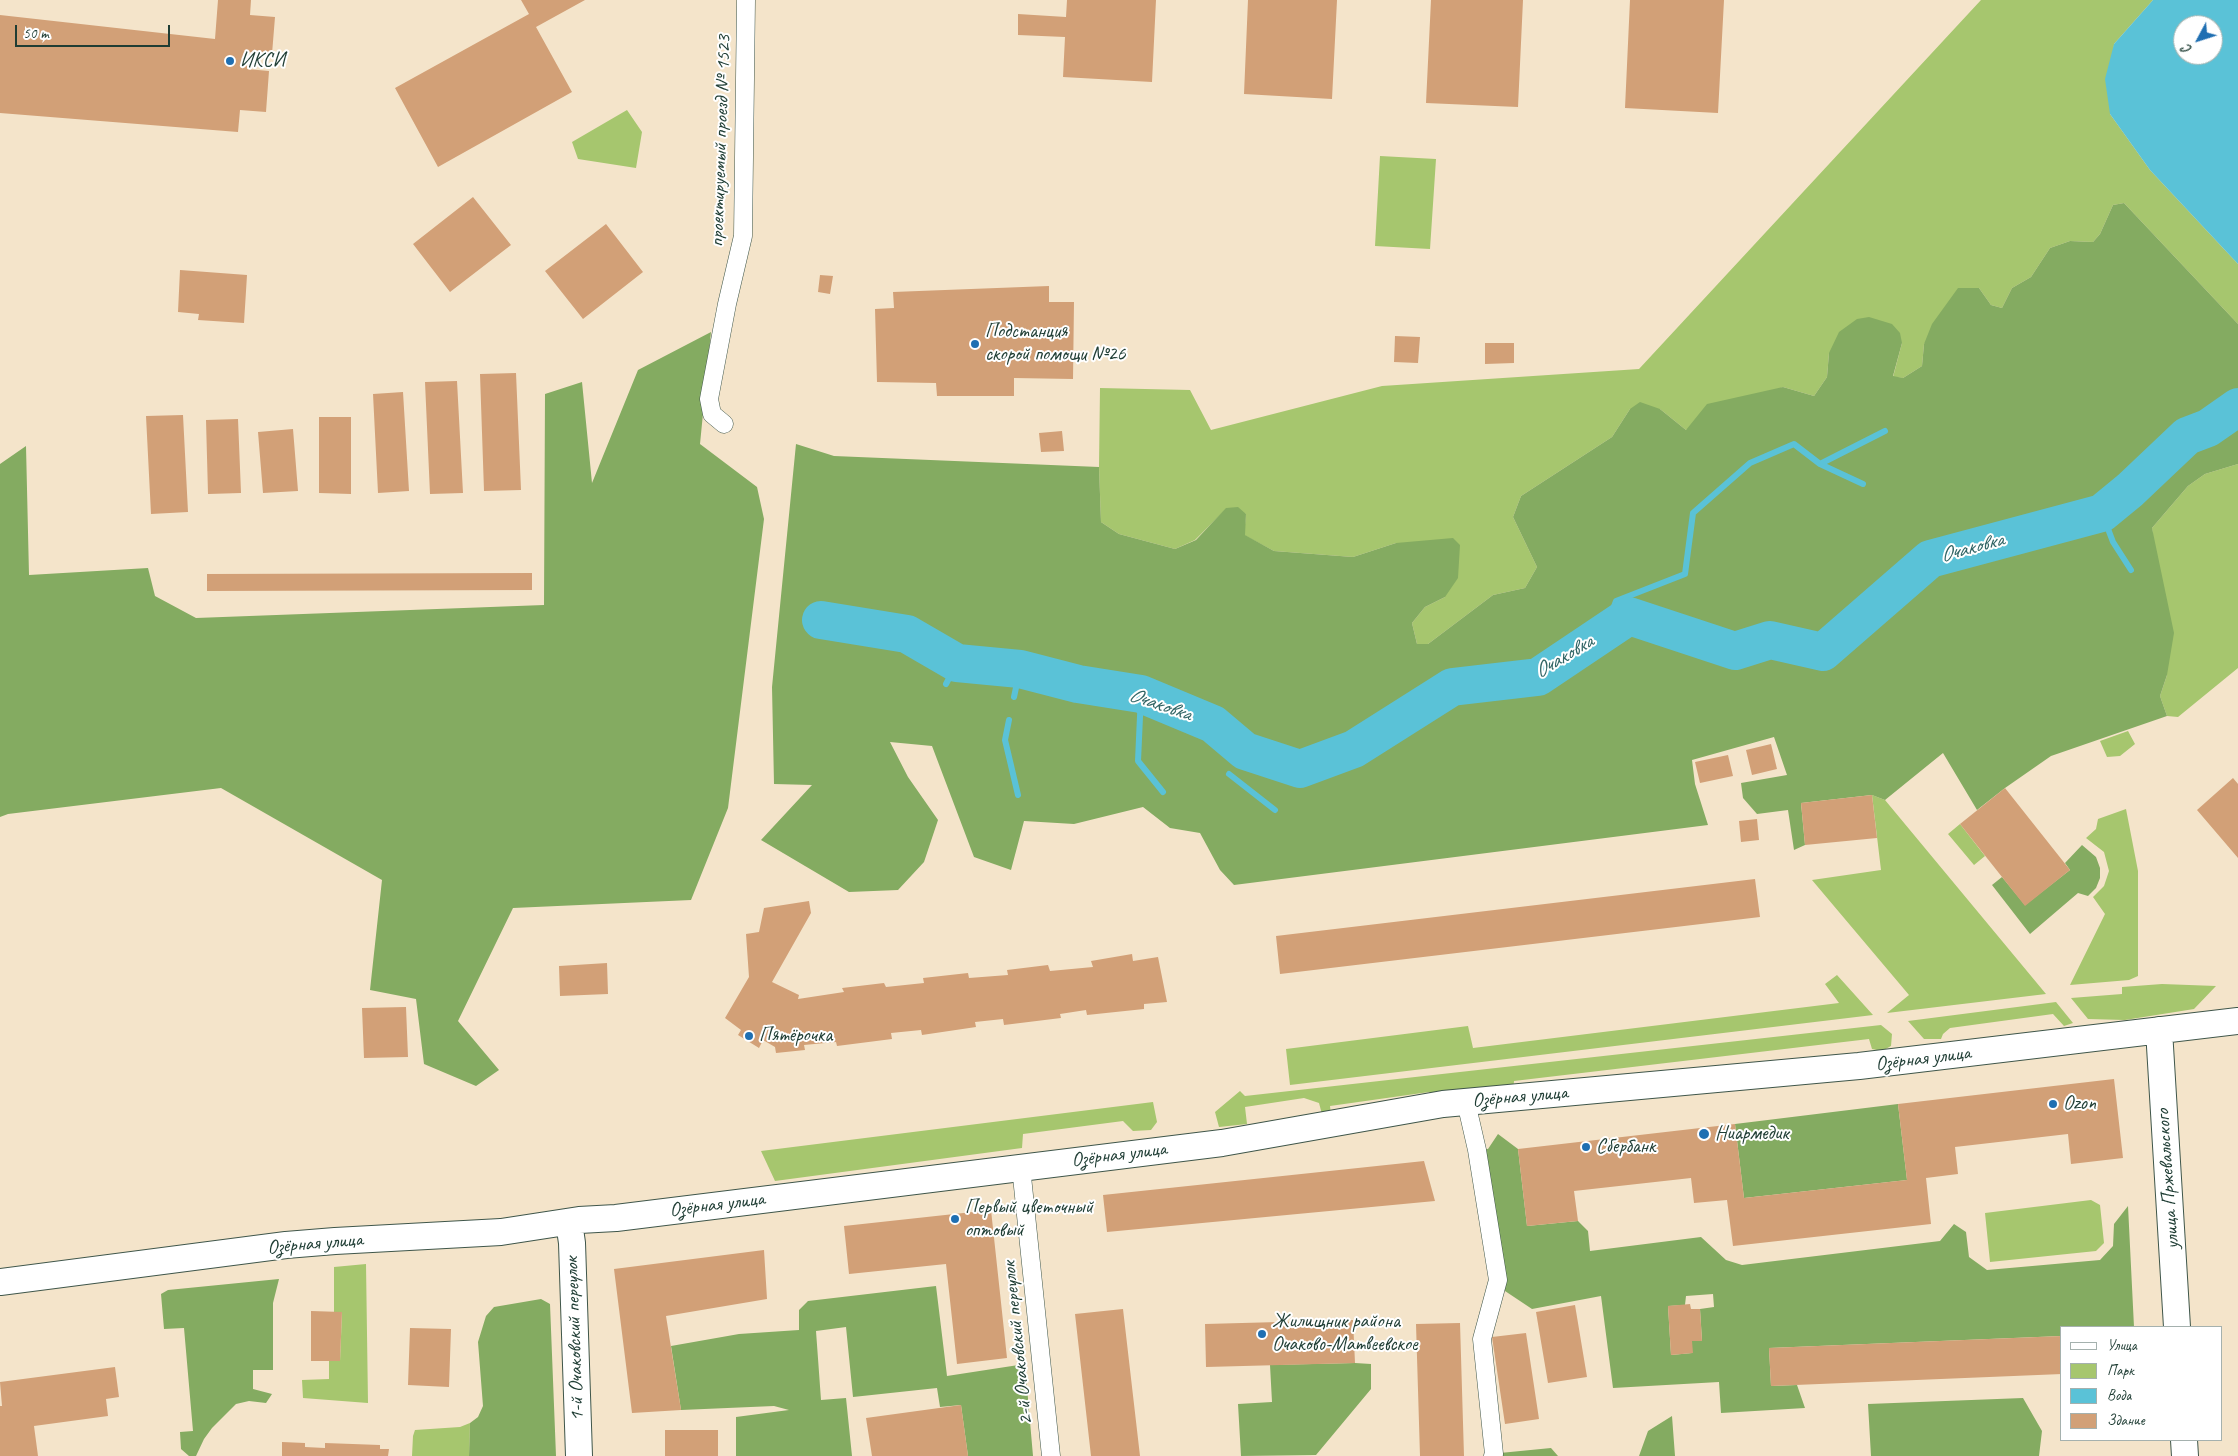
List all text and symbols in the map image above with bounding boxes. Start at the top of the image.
scale bar [18,15,172,47]
north arrow [2173,15,2223,65]
text: 50 m [23,24,49,43]
street label: проектируемый проезд № 1523 [705,34,737,248]
text: С [2178,41,2196,57]
place label: ИКСИ [240,49,284,73]
marker: ИКСИ [224,55,236,67]
place label: Подстанция скорой помощи №26 [985,320,1126,367]
marker: Подстанция скорой помощи №26 [969,338,981,350]
water label: Очаковка [1938,527,2006,569]
water label: Очаковка [1530,630,1598,684]
water label: Очаковка [1125,683,1195,727]
place label: Пятёрочка [759,1024,832,1048]
marker: Пятёрочка [743,1030,755,1042]
street label: Озёрная улица [1874,1041,1972,1077]
street label: Озёрная улица [1471,1081,1569,1113]
place label: Ozon [2063,1092,2096,1116]
marker: Ozon [2047,1098,2059,1110]
street label: улица Пржевальского [2151,1108,2185,1250]
place label: Ниармедик [1715,1122,1789,1146]
marker: Ниармедик [1697,1127,1711,1141]
place label: Сбербанк [1596,1135,1655,1159]
street label: Озёрная улица [1070,1137,1168,1173]
marker: Сбербанк [1580,1141,1592,1153]
street label: Озёрная улица [668,1187,766,1223]
place label: Первый цветочный оптовый [965,1196,1093,1243]
marker: Первый цветочный оптовый [949,1213,961,1225]
street label: Озёрная улица [266,1228,364,1260]
street label: 1-й Очаковский переулок [560,1256,590,1422]
street label: 2-й Очаковский переулок [997,1260,1039,1426]
place label: Жилищник района Очаково-Матвеевское [1272,1310,1417,1357]
legend [2060,1326,2223,1441]
marker: Жилищник района Очаково-Матвеевское [1256,1328,1268,1340]
text: Улица [2107,1336,2137,1355]
text: Парк [2107,1361,2134,1380]
text: Вода [2107,1386,2131,1405]
text: Здание [2107,1411,2145,1430]

